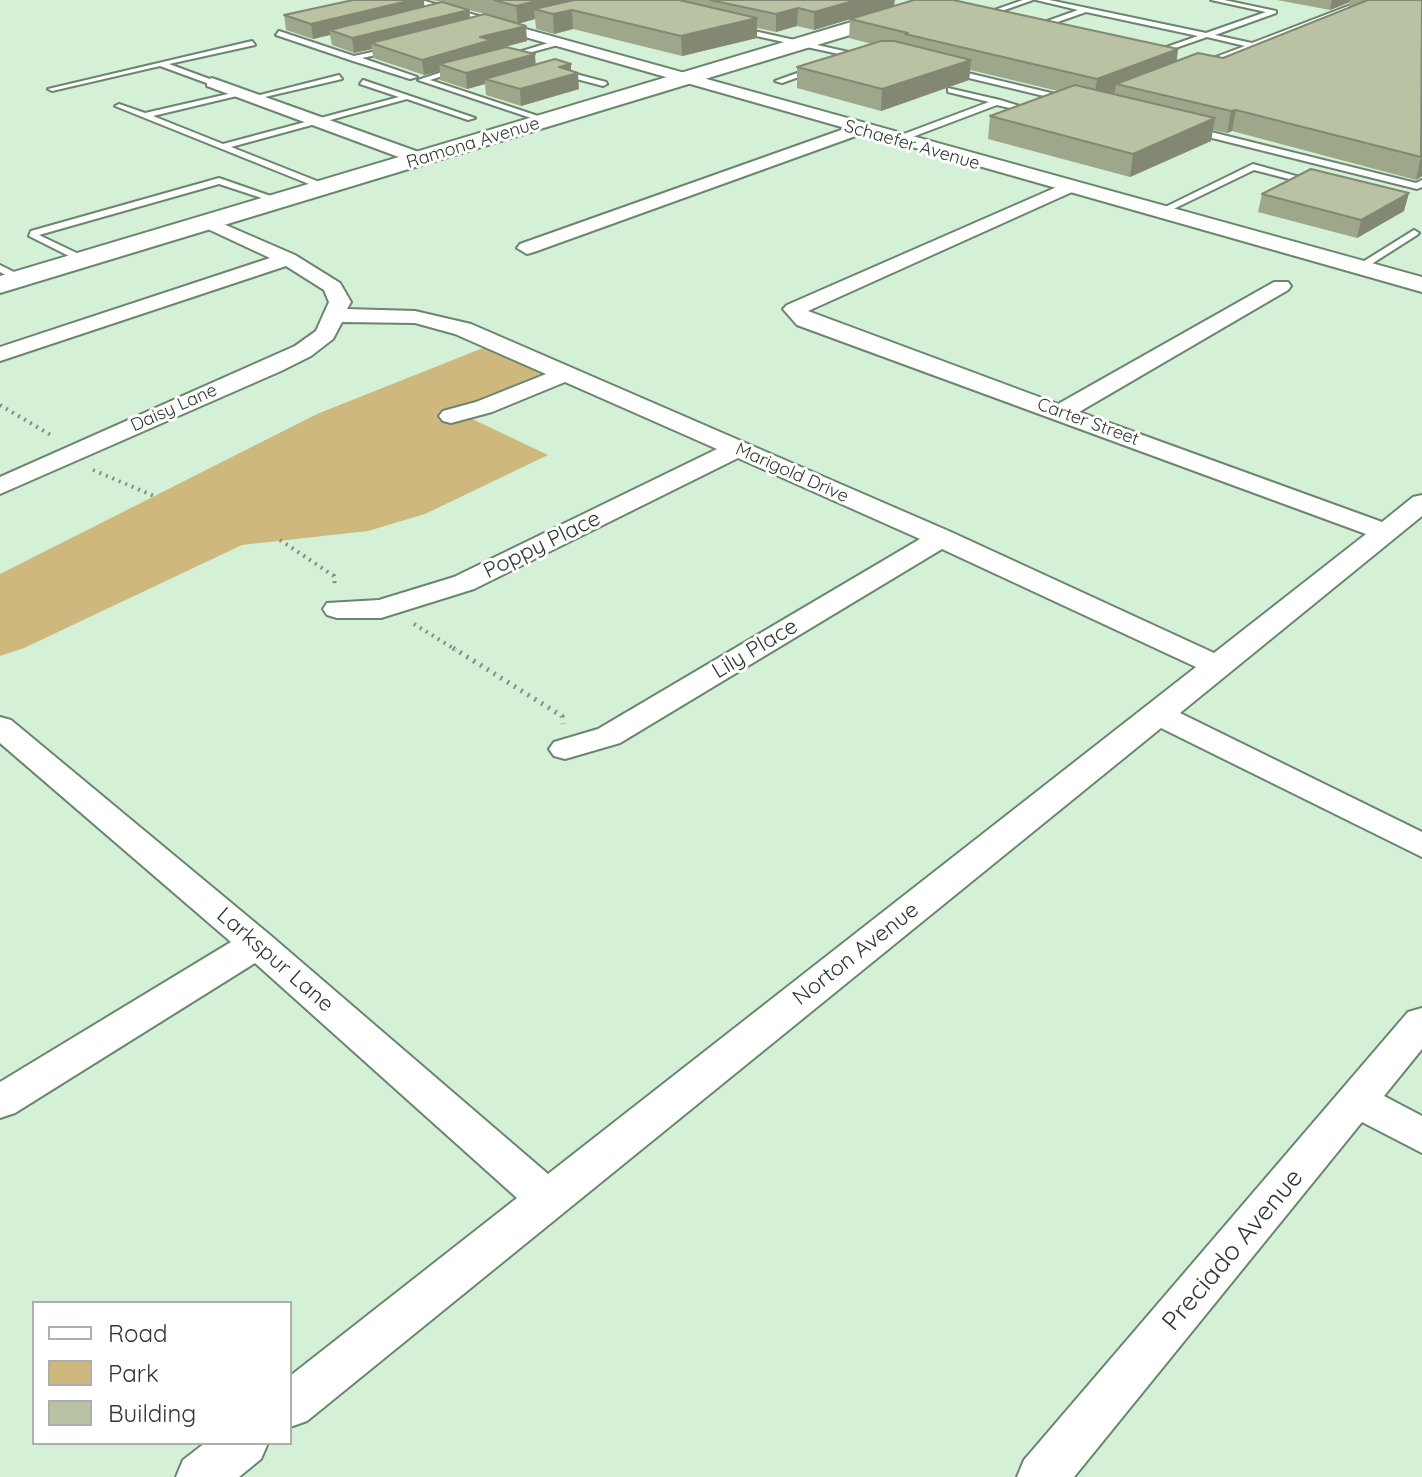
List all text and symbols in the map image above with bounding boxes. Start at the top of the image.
street label: Ramona Avenue [404,112,542,174]
street label: Schaefer Avenue [842,115,982,175]
street label: Daisy Lane [127,379,221,437]
street label: Carter Street [1034,394,1142,450]
street label: Marigold Drive [732,438,852,508]
street label: Poppy Place [479,505,605,585]
street label: Lily Place [707,613,803,685]
street label: Norton Avenue [788,897,924,1011]
street label: Larkspur Lane [211,902,339,1018]
street label: Preciado Avenue [1156,1163,1310,1337]
legend [32,1301,292,1445]
text: Road [108,1318,168,1348]
text: Park [108,1358,159,1388]
text: Building [108,1398,196,1428]

